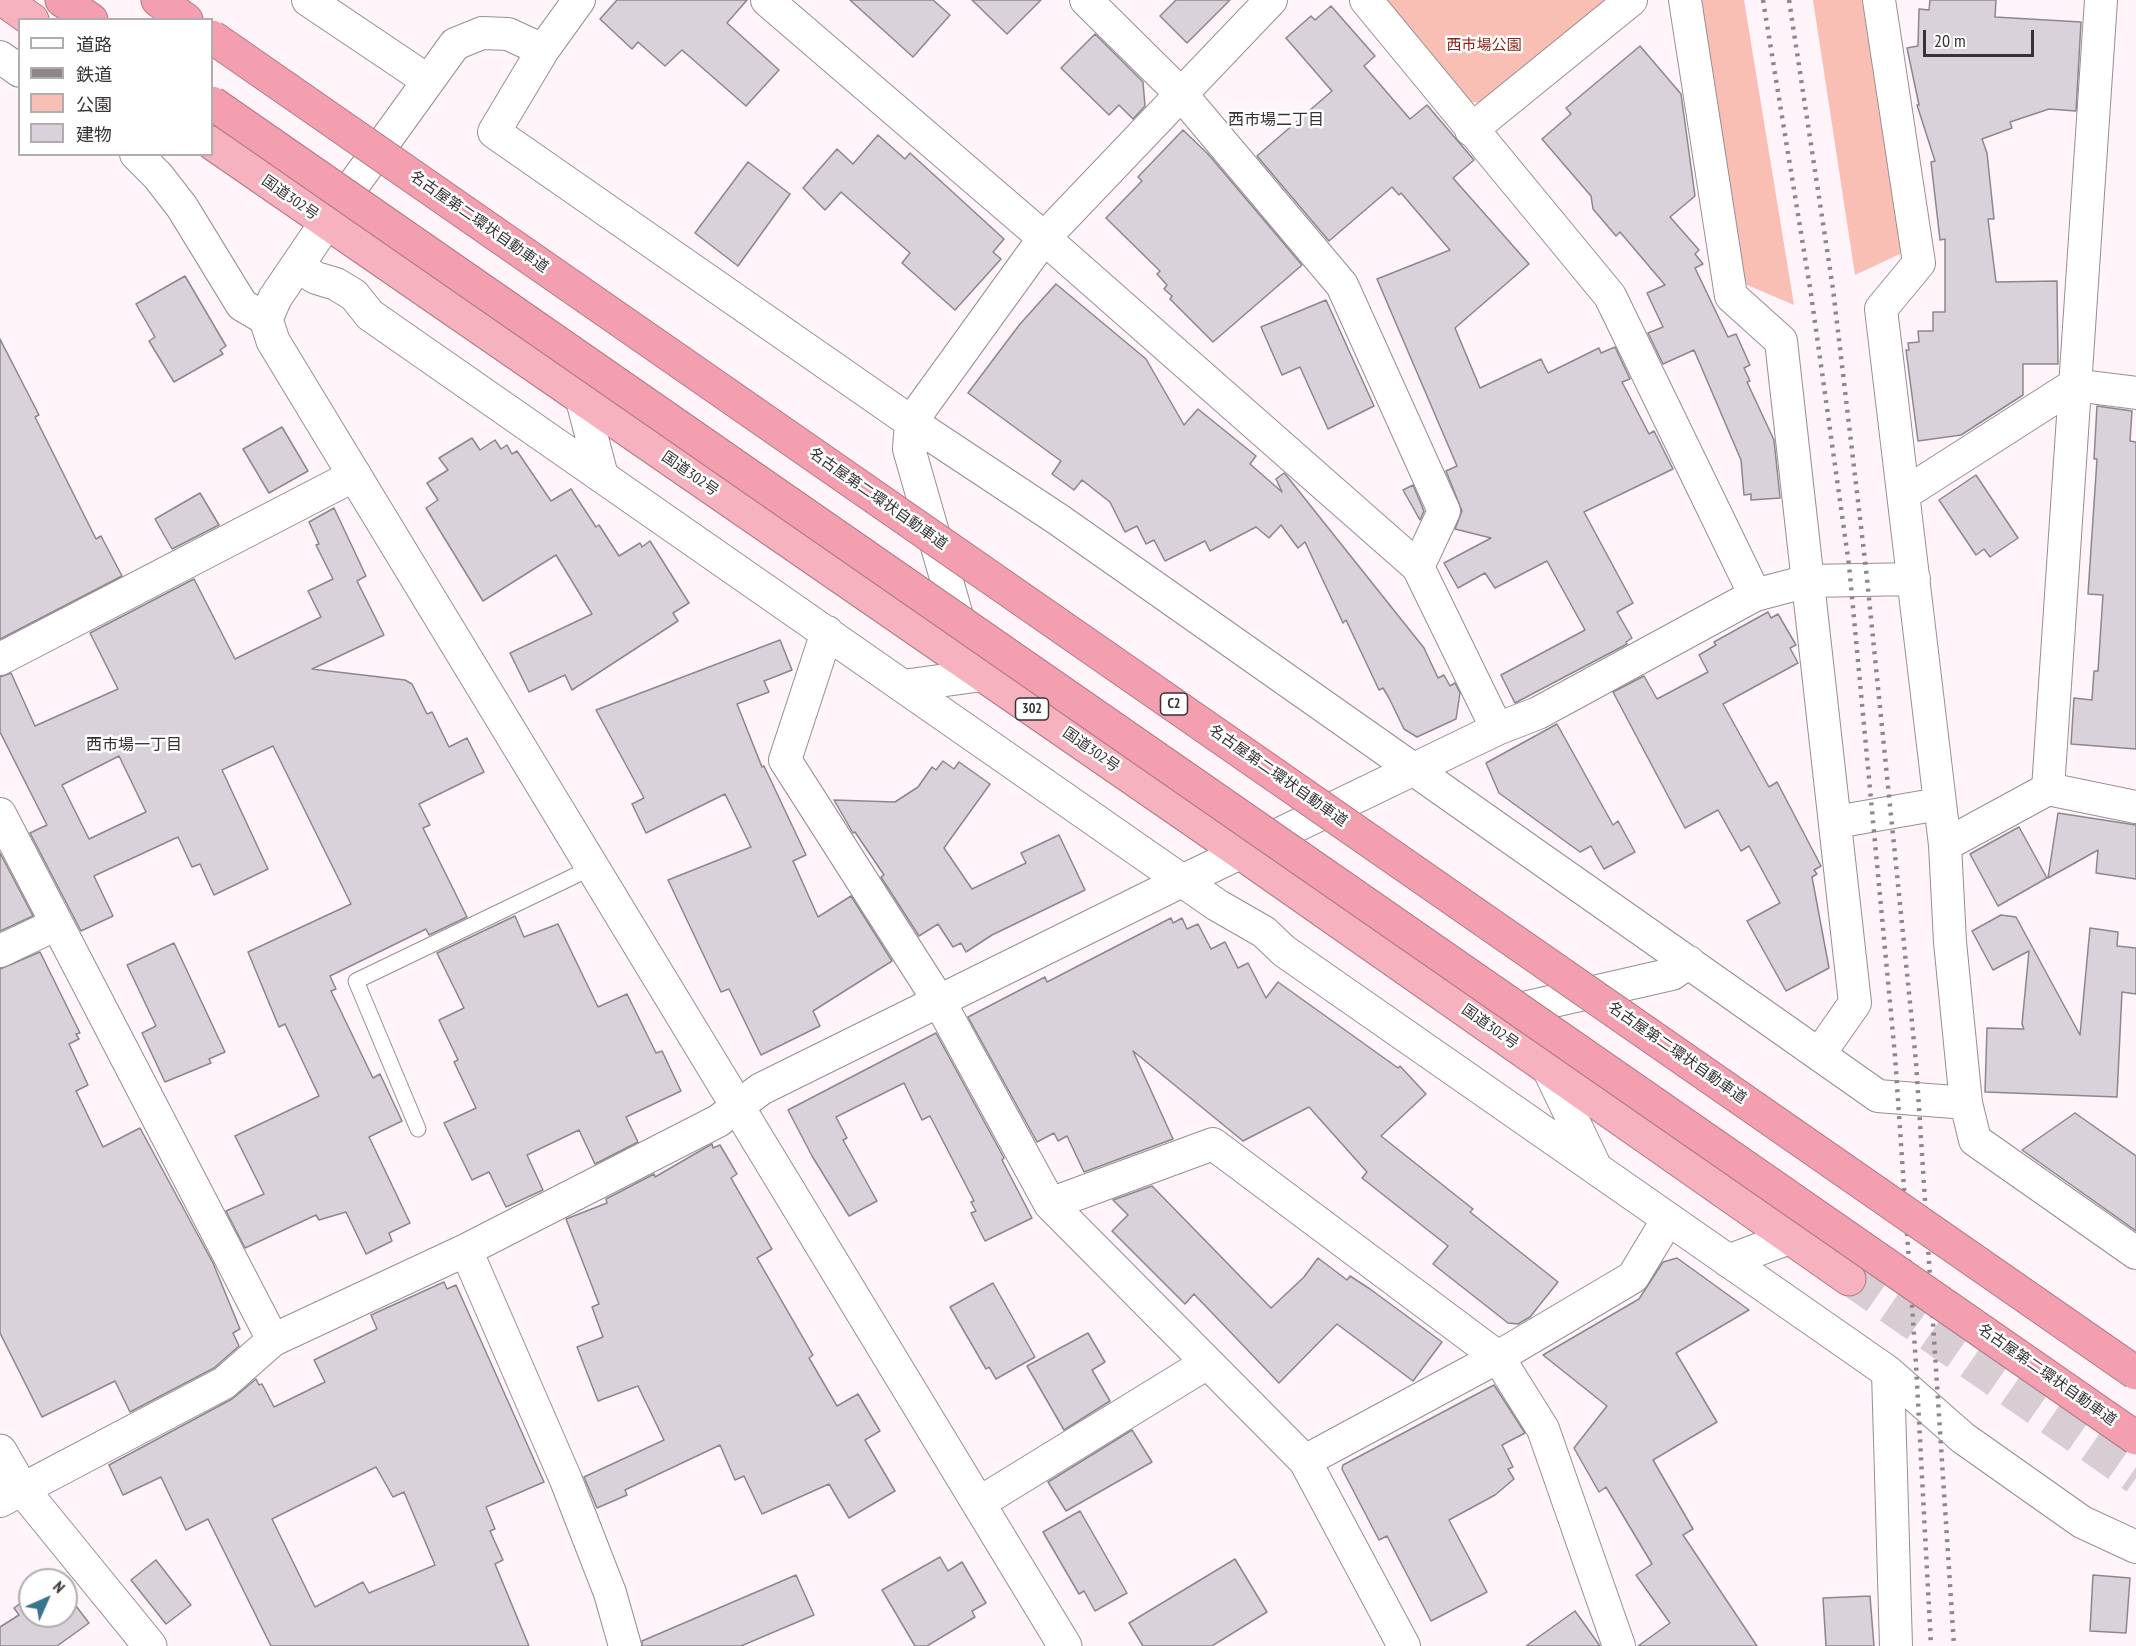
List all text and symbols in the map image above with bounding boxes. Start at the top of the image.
legend [18,18,213,156]
scale bar [1926,18,2037,56]
text: 20 m [1934,29,1966,52]
text: 道路 [76,33,112,56]
park label: 西市場公園 [1447,37,1521,55]
text: 鉄道 [76,63,112,86]
text: 公園 [76,93,112,116]
district label: 西市場二丁目 [1228,110,1324,130]
text: 建物 [76,123,112,146]
street label: 名古屋第二環状自動車道 [406,167,552,277]
street label: 国道302号 [258,172,322,224]
street label: 名古屋第二環状自動車道 [805,444,951,554]
street label: 国道302号 [658,448,722,500]
road number: C2 [1160,693,1188,715]
road number: 302 [1016,698,1048,720]
street label: 名古屋第二環状自動車道 [1205,721,1351,831]
street label: 国道302号 [1059,724,1123,776]
district label: 西市場一丁目 [86,735,182,755]
street label: 名古屋第二環状自動車道 [1604,998,1750,1108]
street label: 国道302号 [1458,1001,1522,1053]
street label: 名古屋第二環状自動車道 [1974,1320,2120,1430]
north arrow [18,1568,78,1628]
text: N [49,1577,69,1597]

